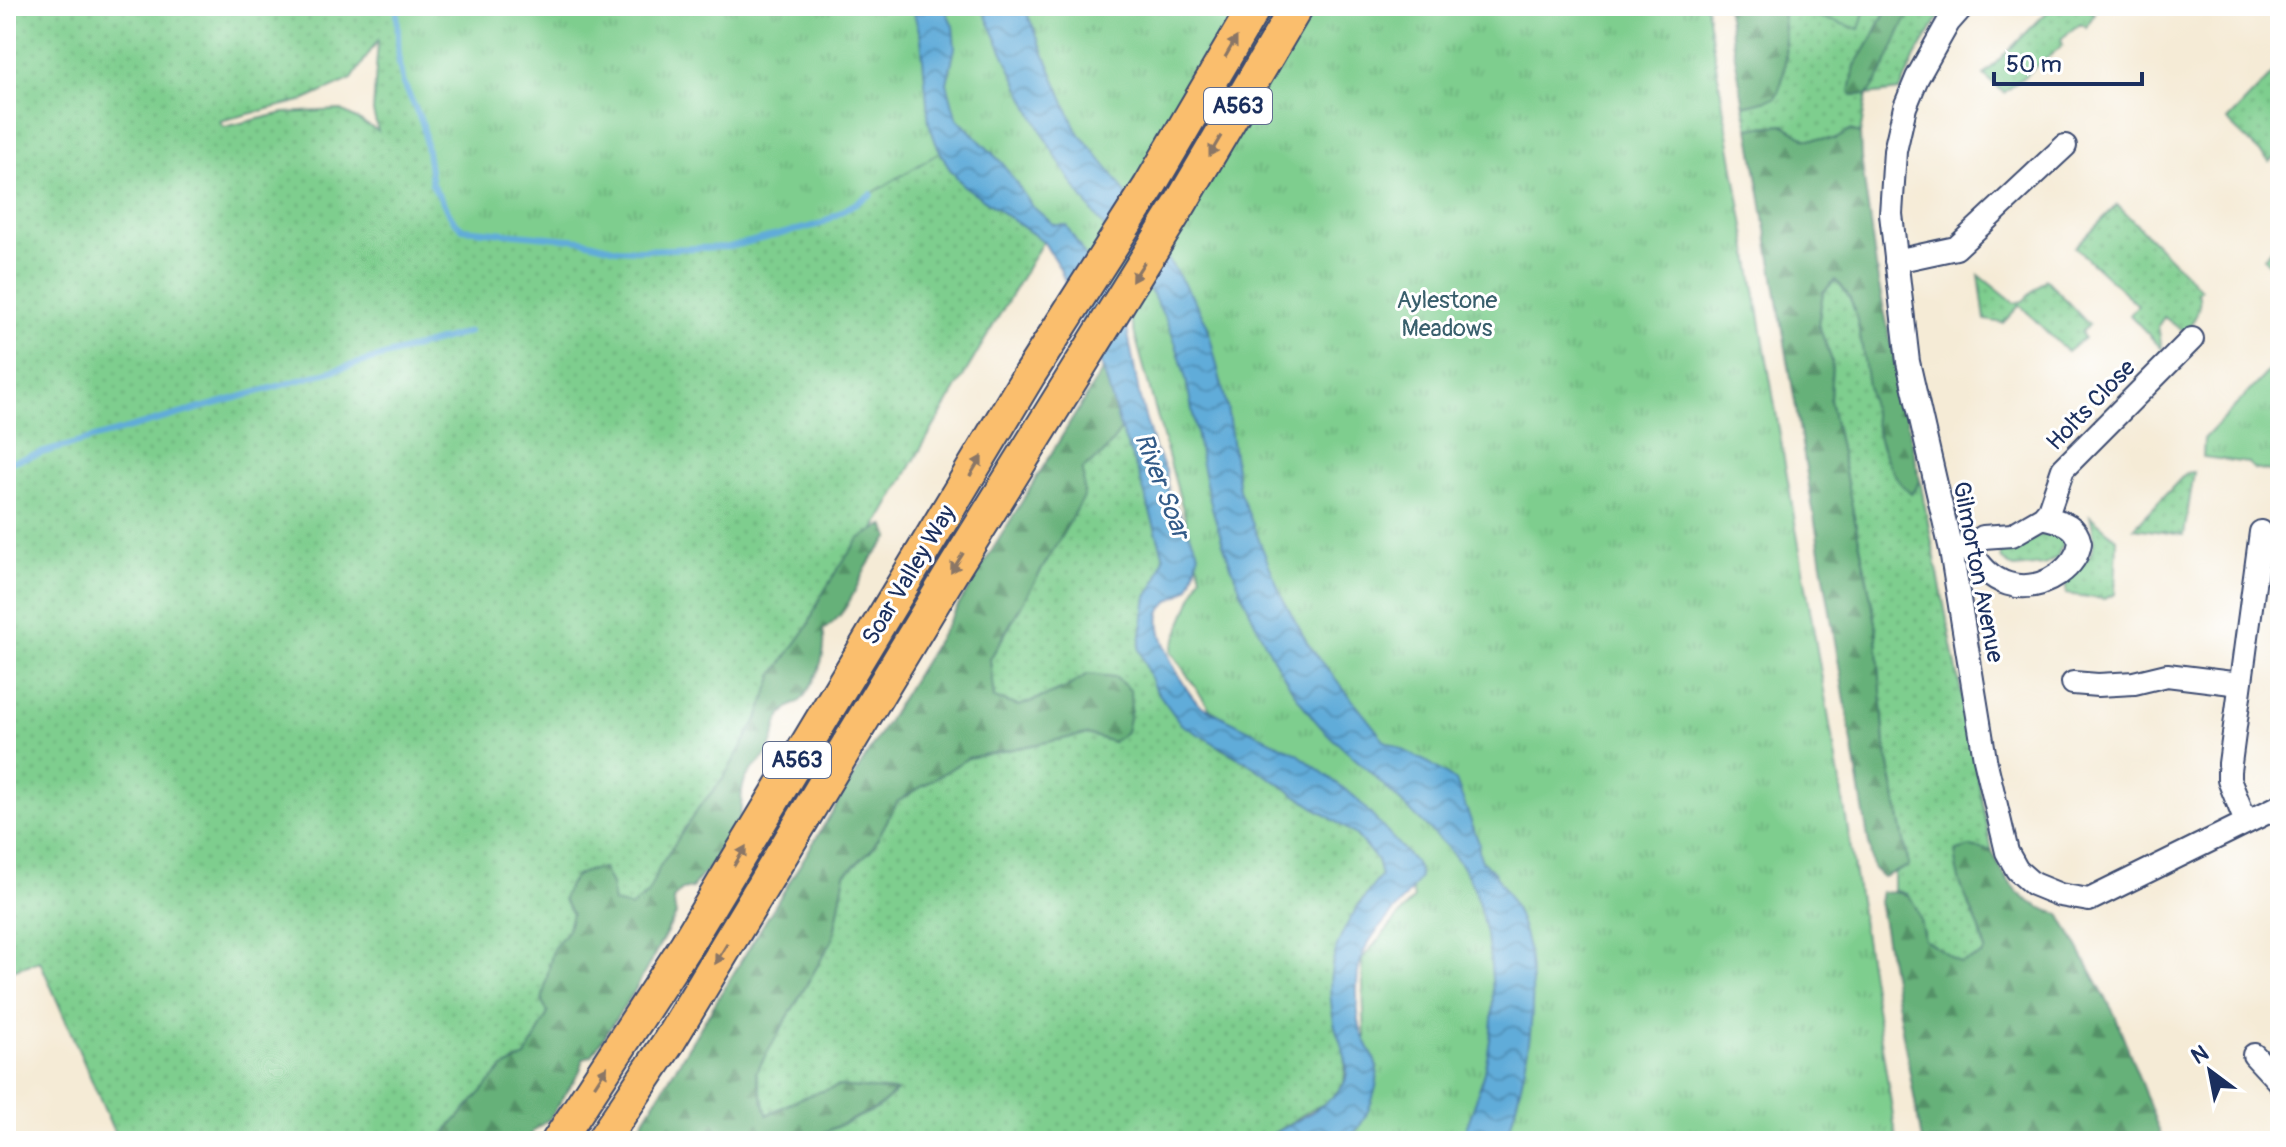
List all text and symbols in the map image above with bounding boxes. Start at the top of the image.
one-way arrow [1224,36,1238,58]
scale bar [1994,36,2142,86]
text: 50 m [2006,50,2062,79]
road number: A563 [1204,88,1272,124]
one-way arrow [1208,135,1222,157]
one-way arrow [1131,261,1145,283]
park label: Aylestone Meadows [1397,286,1498,343]
street label: Holts Close [2040,353,2142,457]
water label: River Soar [1127,429,1198,547]
one-way arrow [969,455,983,477]
street label: Gilmorton Avenue [1946,479,2010,665]
street label: Soar Valley Way [856,500,962,650]
one-way arrow [951,552,965,574]
road number: A563 [763,742,831,778]
one-way arrow [732,845,746,867]
one-way arrow [715,943,729,965]
north arrow [2170,1031,2250,1111]
text: N [2186,1039,2214,1071]
one-way arrow [594,1066,609,1087]

